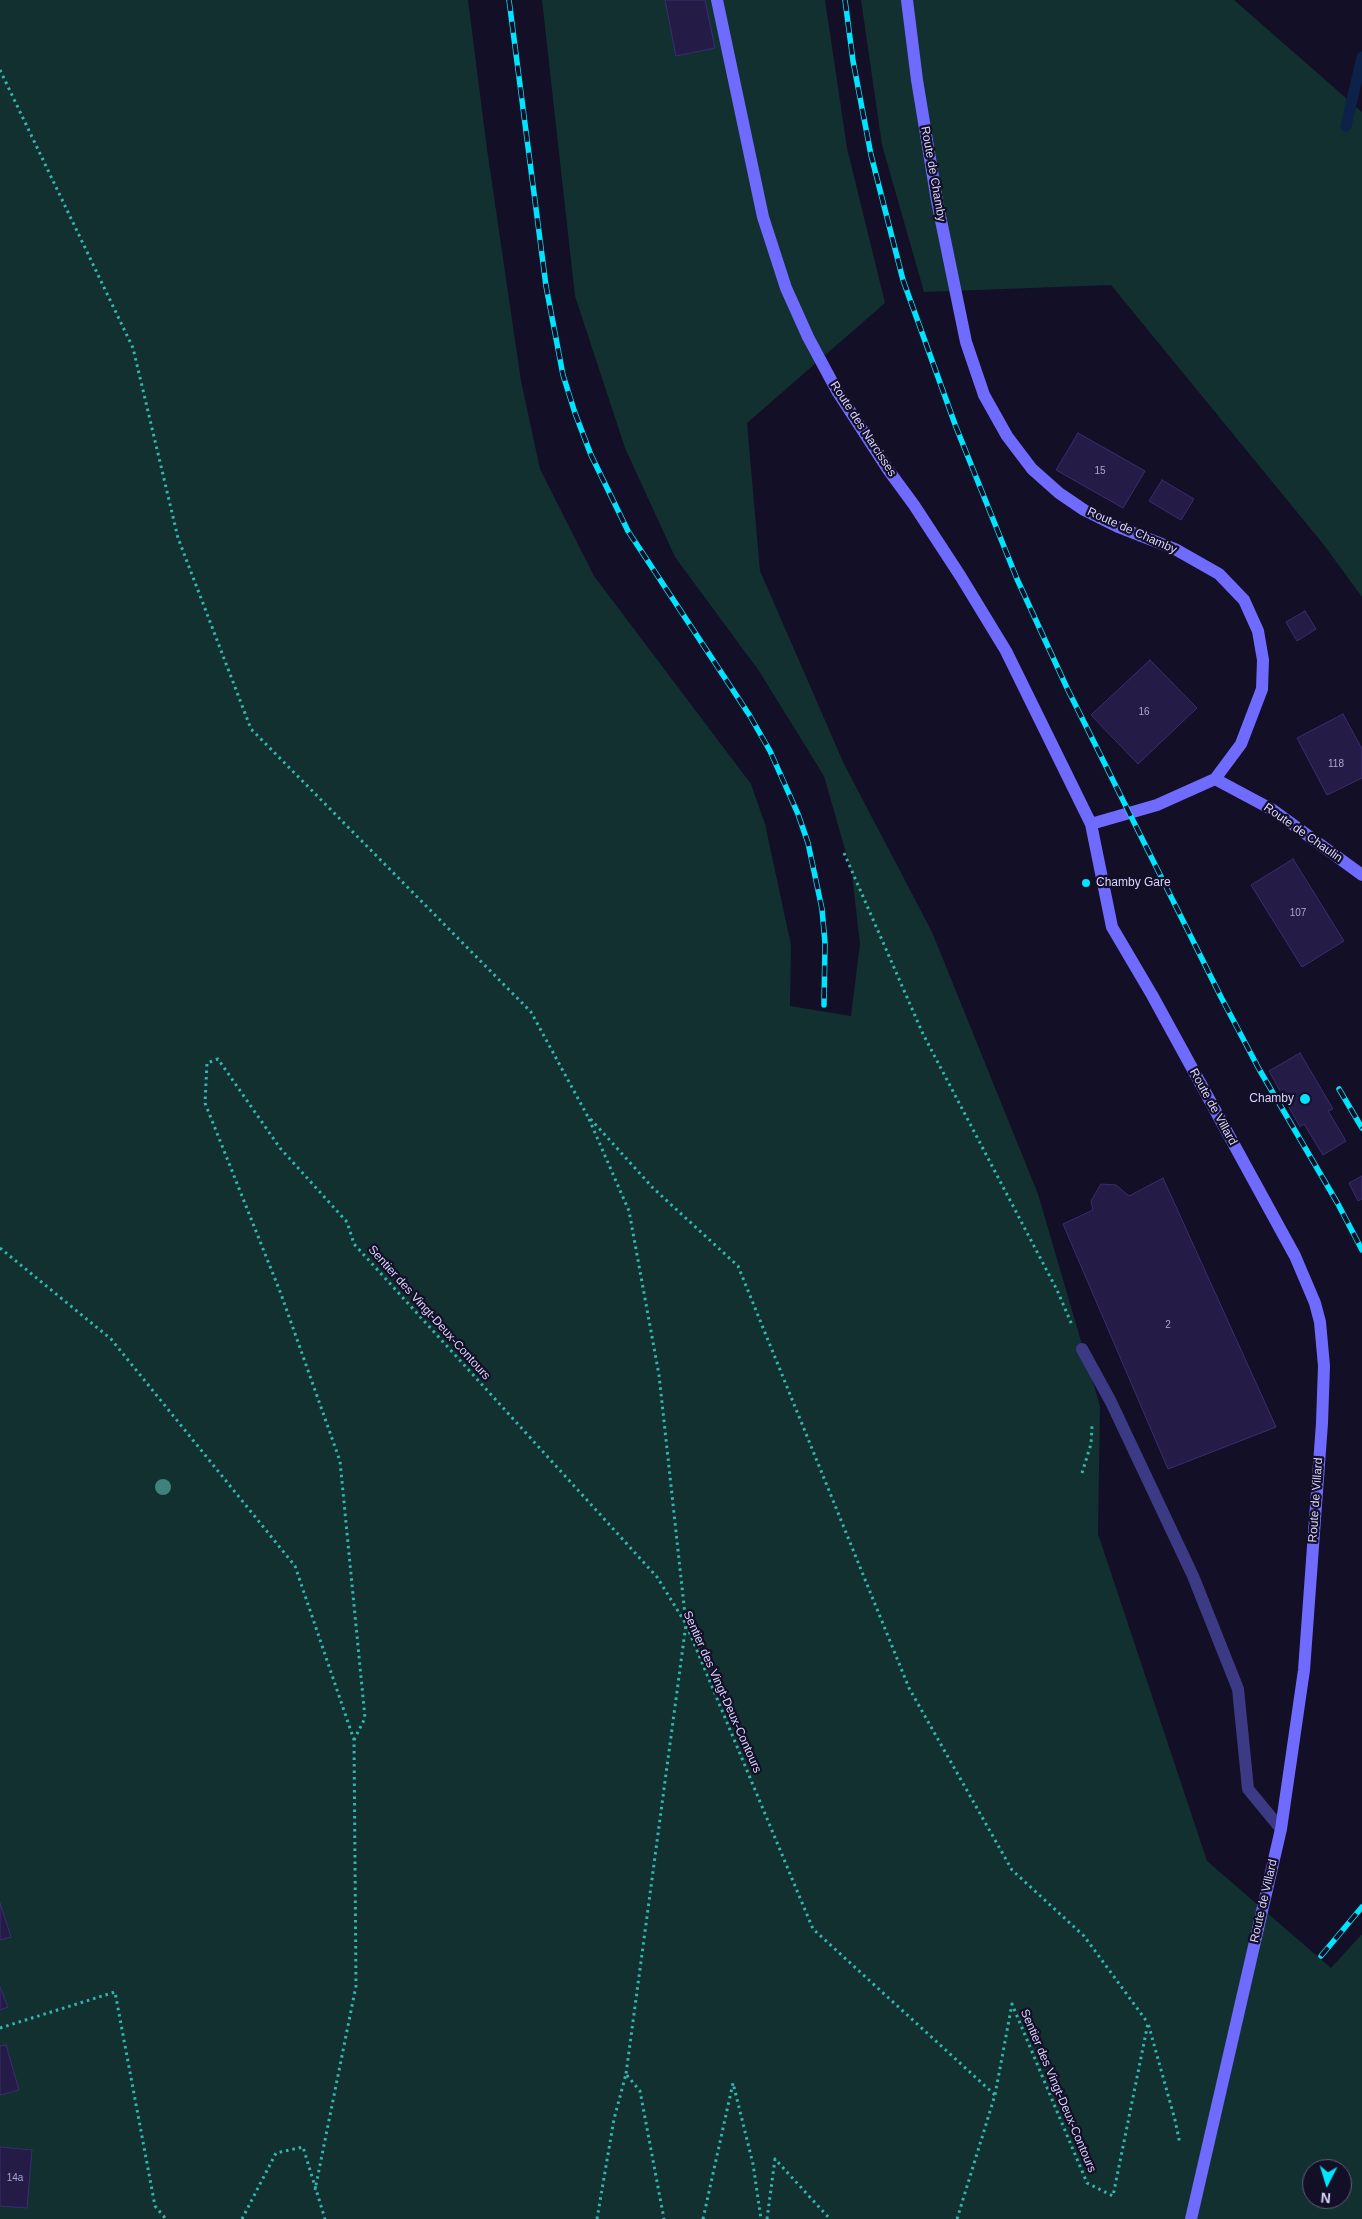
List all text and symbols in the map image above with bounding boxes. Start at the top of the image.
street label: Route de Chamby [918,125,948,223]
street label: Route des Narcisses [827,379,899,479]
house number: 15 [1094,465,1106,477]
street label: Route de Chamby [1085,505,1179,557]
house number: 16 [1138,706,1150,718]
house number: 118 [1328,758,1344,770]
street label: Route de Chaulin [1261,801,1345,865]
place label: Chamby Gare [1096,876,1171,890]
marker: Chamby Gare [1080,877,1092,889]
house number: 107 [1290,907,1306,919]
street label: Route de Villard [1186,1066,1240,1148]
place label: Chamby [1249,1092,1294,1106]
marker: Chamby [1298,1092,1312,1106]
street label: Sentier des Vingt-Deux-Contours [365,1243,493,1383]
house number: 2 [1165,1319,1171,1331]
street label: Route de Villard [1306,1457,1326,1543]
street label: Sentier des Vingt-Deux-Contours [680,1609,764,1775]
street label: Route de Villard [1247,1858,1281,1944]
street label: Sentier des Vingt-Deux-Contours [1017,2007,1099,2175]
north arrow [1302,2159,1352,2209]
house number: 14a [7,2172,23,2184]
text: N [1320,2190,1332,2206]

